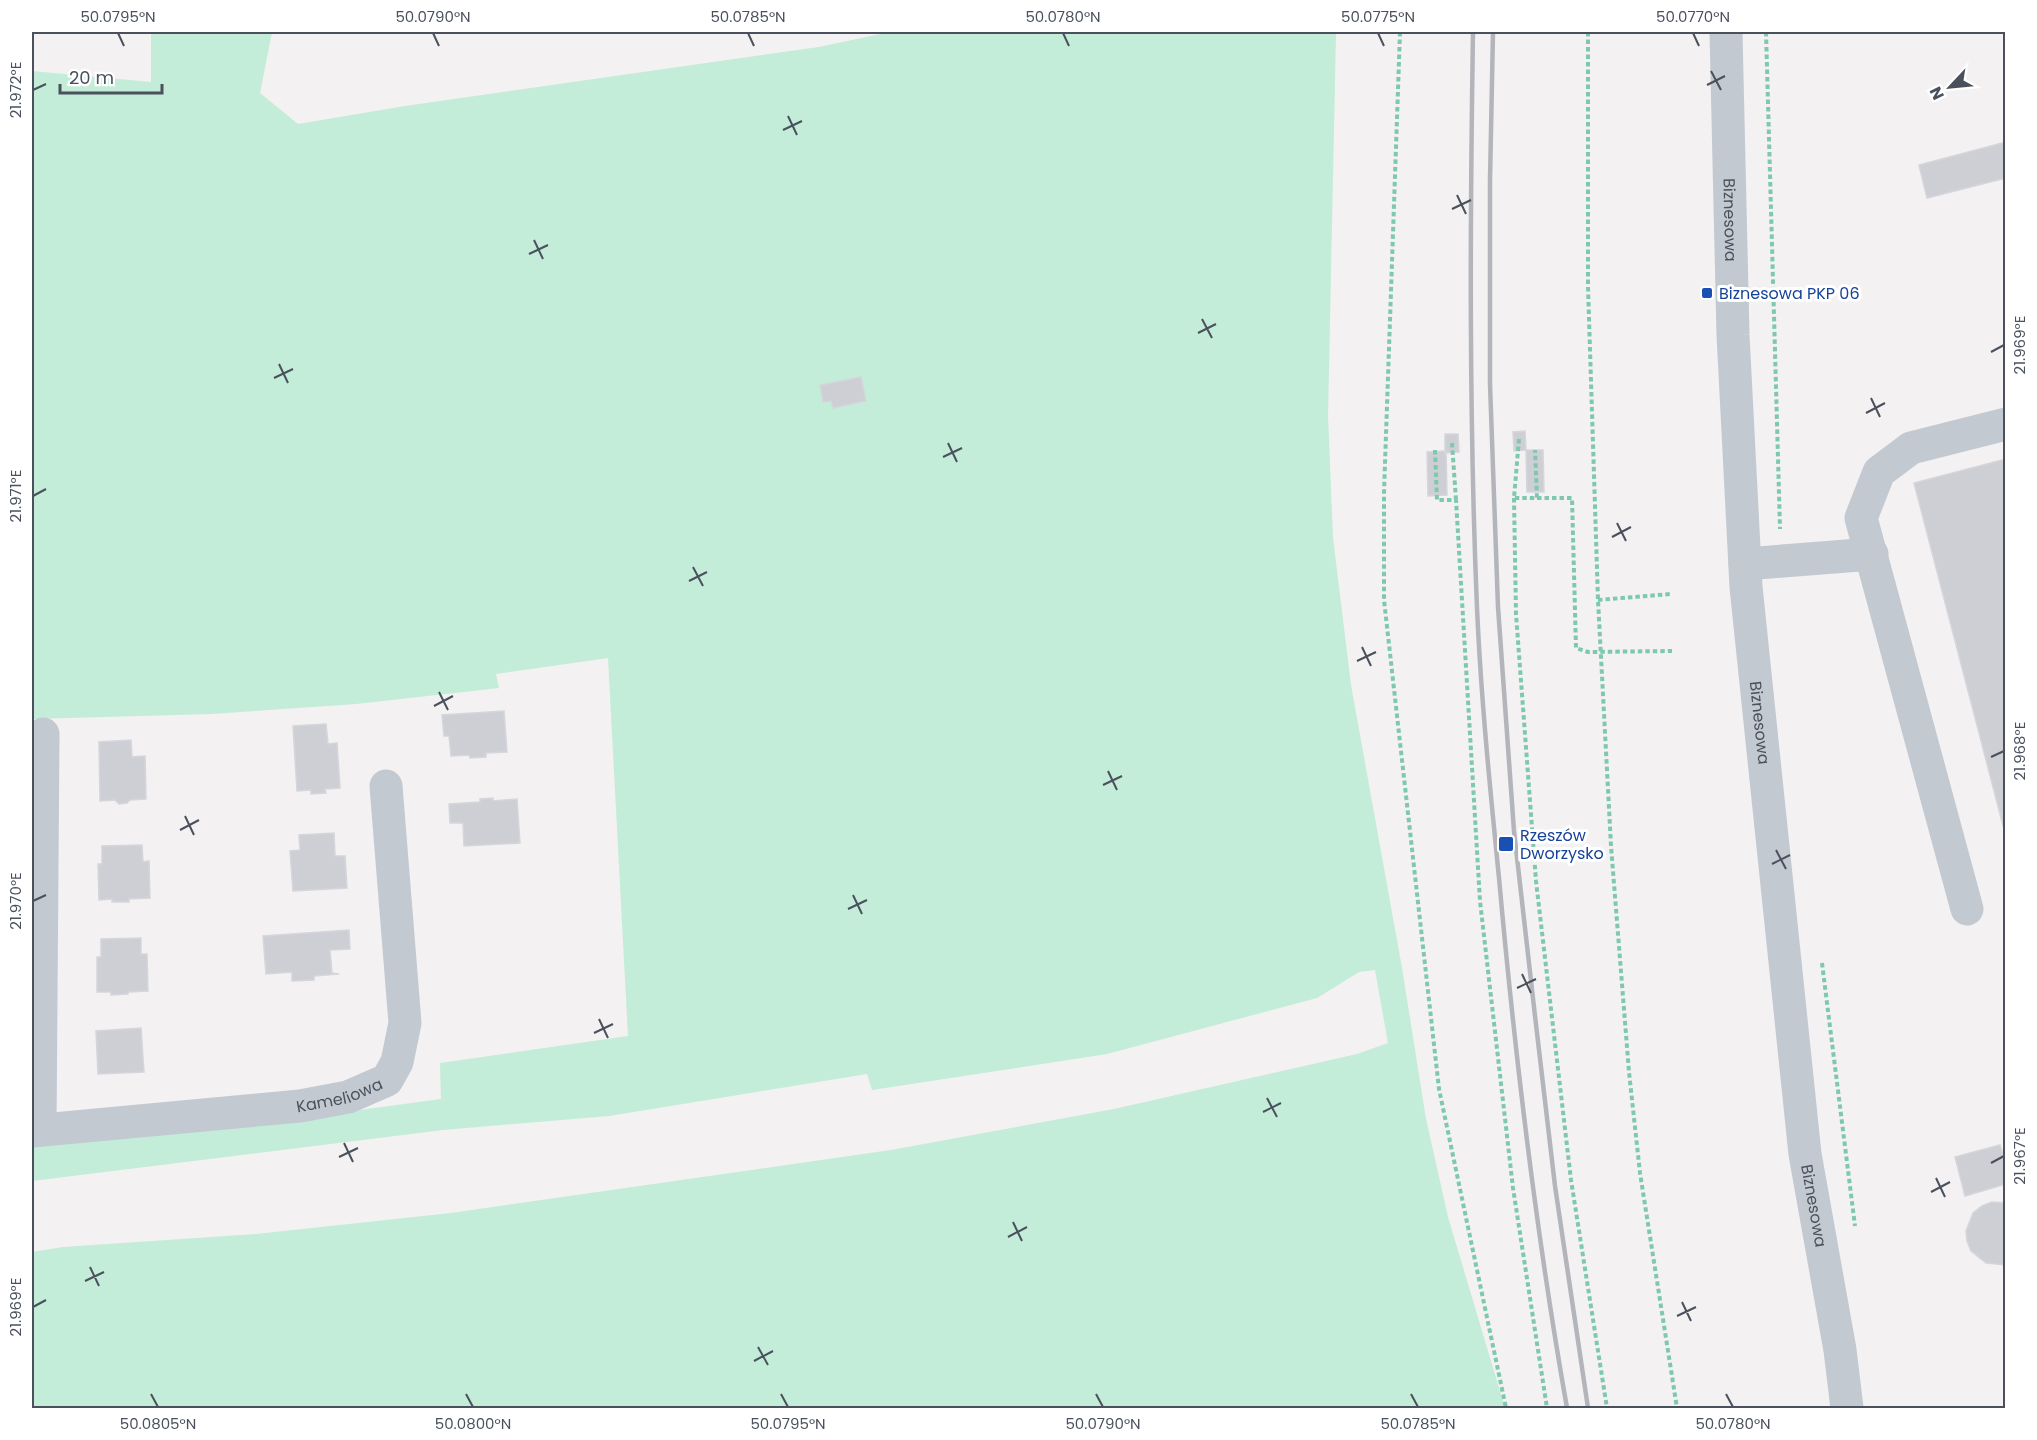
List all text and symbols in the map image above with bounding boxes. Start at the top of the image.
text: 50.0795°N [80,6,156,27]
text: 50.0790°N [395,6,471,27]
text: 50.0785°N [710,6,786,27]
text: 50.0780°N [1025,6,1101,27]
text: 50.0775°N [1341,6,1415,27]
text: 50.0770°N [1656,6,1730,27]
scale bar [60,57,162,95]
north arrow [1920,57,1980,117]
text: 21.972°E [5,62,26,118]
text: 20 m [69,65,114,90]
text: N [1924,83,1950,104]
street label: Biznesowa [1718,178,1743,262]
place label: Biznesowa PKP 06 [1719,282,1860,305]
marker: Biznesowa PKP 06 [1700,286,1714,300]
text: 21.969°E [2009,316,2030,374]
text: 21.971°E [5,470,26,522]
street label: Biznesowa [1744,680,1776,766]
text: 21.968°E [2009,722,2030,780]
place label: Rzeszów Dworzysko [1520,824,1604,865]
marker: Rzeszów Dworzysko [1497,835,1515,853]
text: 21.970°E [5,872,26,930]
street label: Kameliowa [294,1072,386,1118]
text: 21.967°E [2009,1127,2030,1185]
street label: Biznesowa [1796,1162,1833,1249]
text: 21.969°E [5,1278,26,1336]
text: 50.0805°N [120,1413,196,1434]
text: 50.0800°N [435,1413,511,1434]
text: 50.0795°N [750,1413,826,1434]
text: 50.0790°N [1065,1413,1141,1434]
text: 50.0785°N [1380,1413,1456,1434]
text: 50.0780°N [1695,1413,1771,1434]

